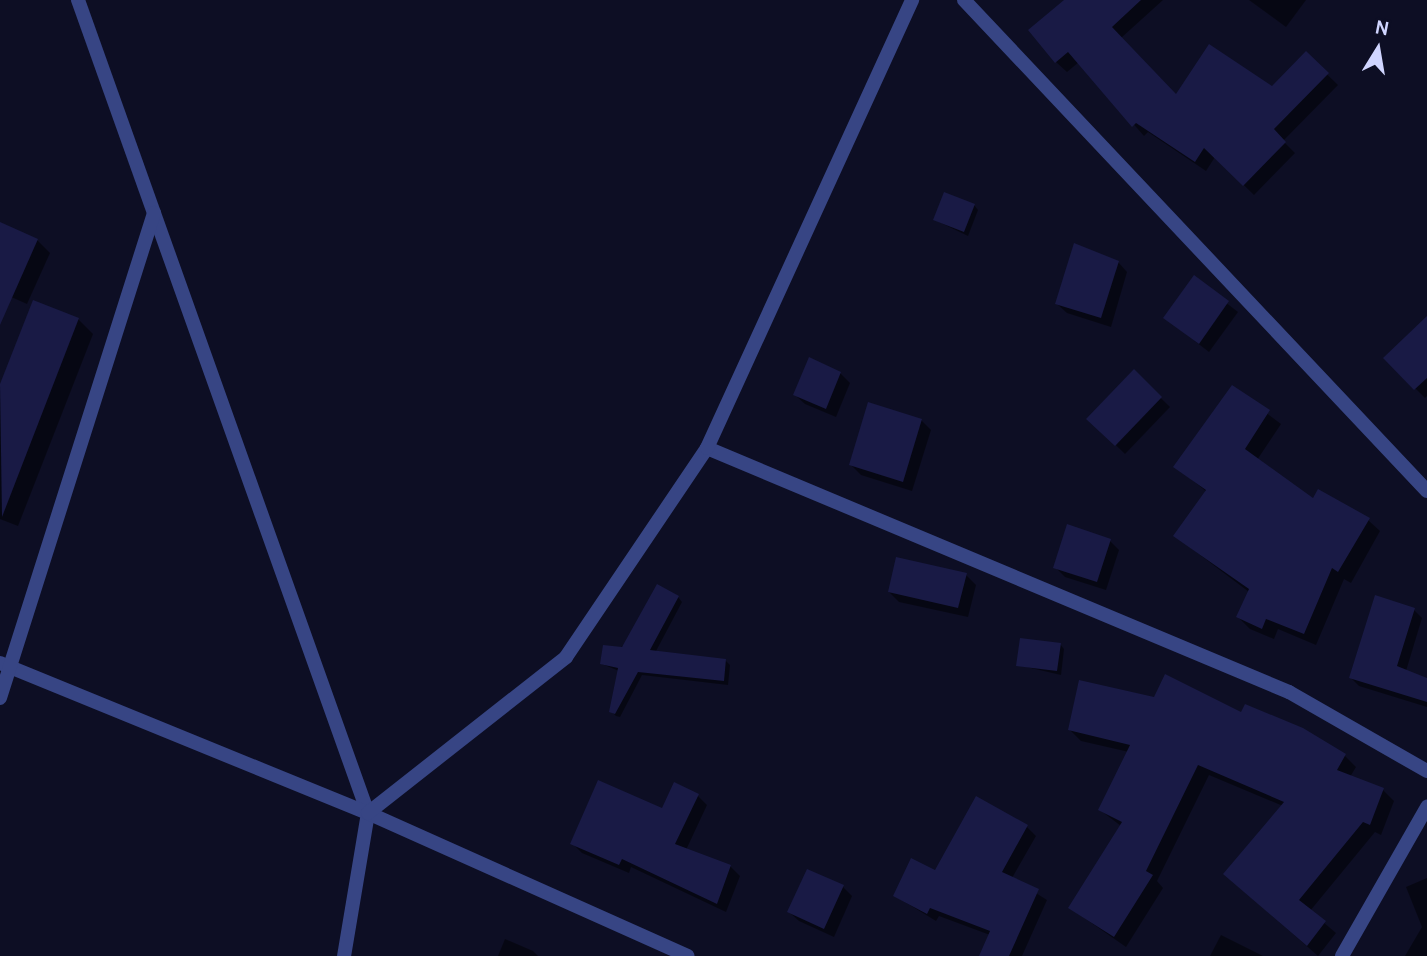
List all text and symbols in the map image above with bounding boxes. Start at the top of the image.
north arrow [1343,14,1413,84]
text: N [1373,15,1391,40]

